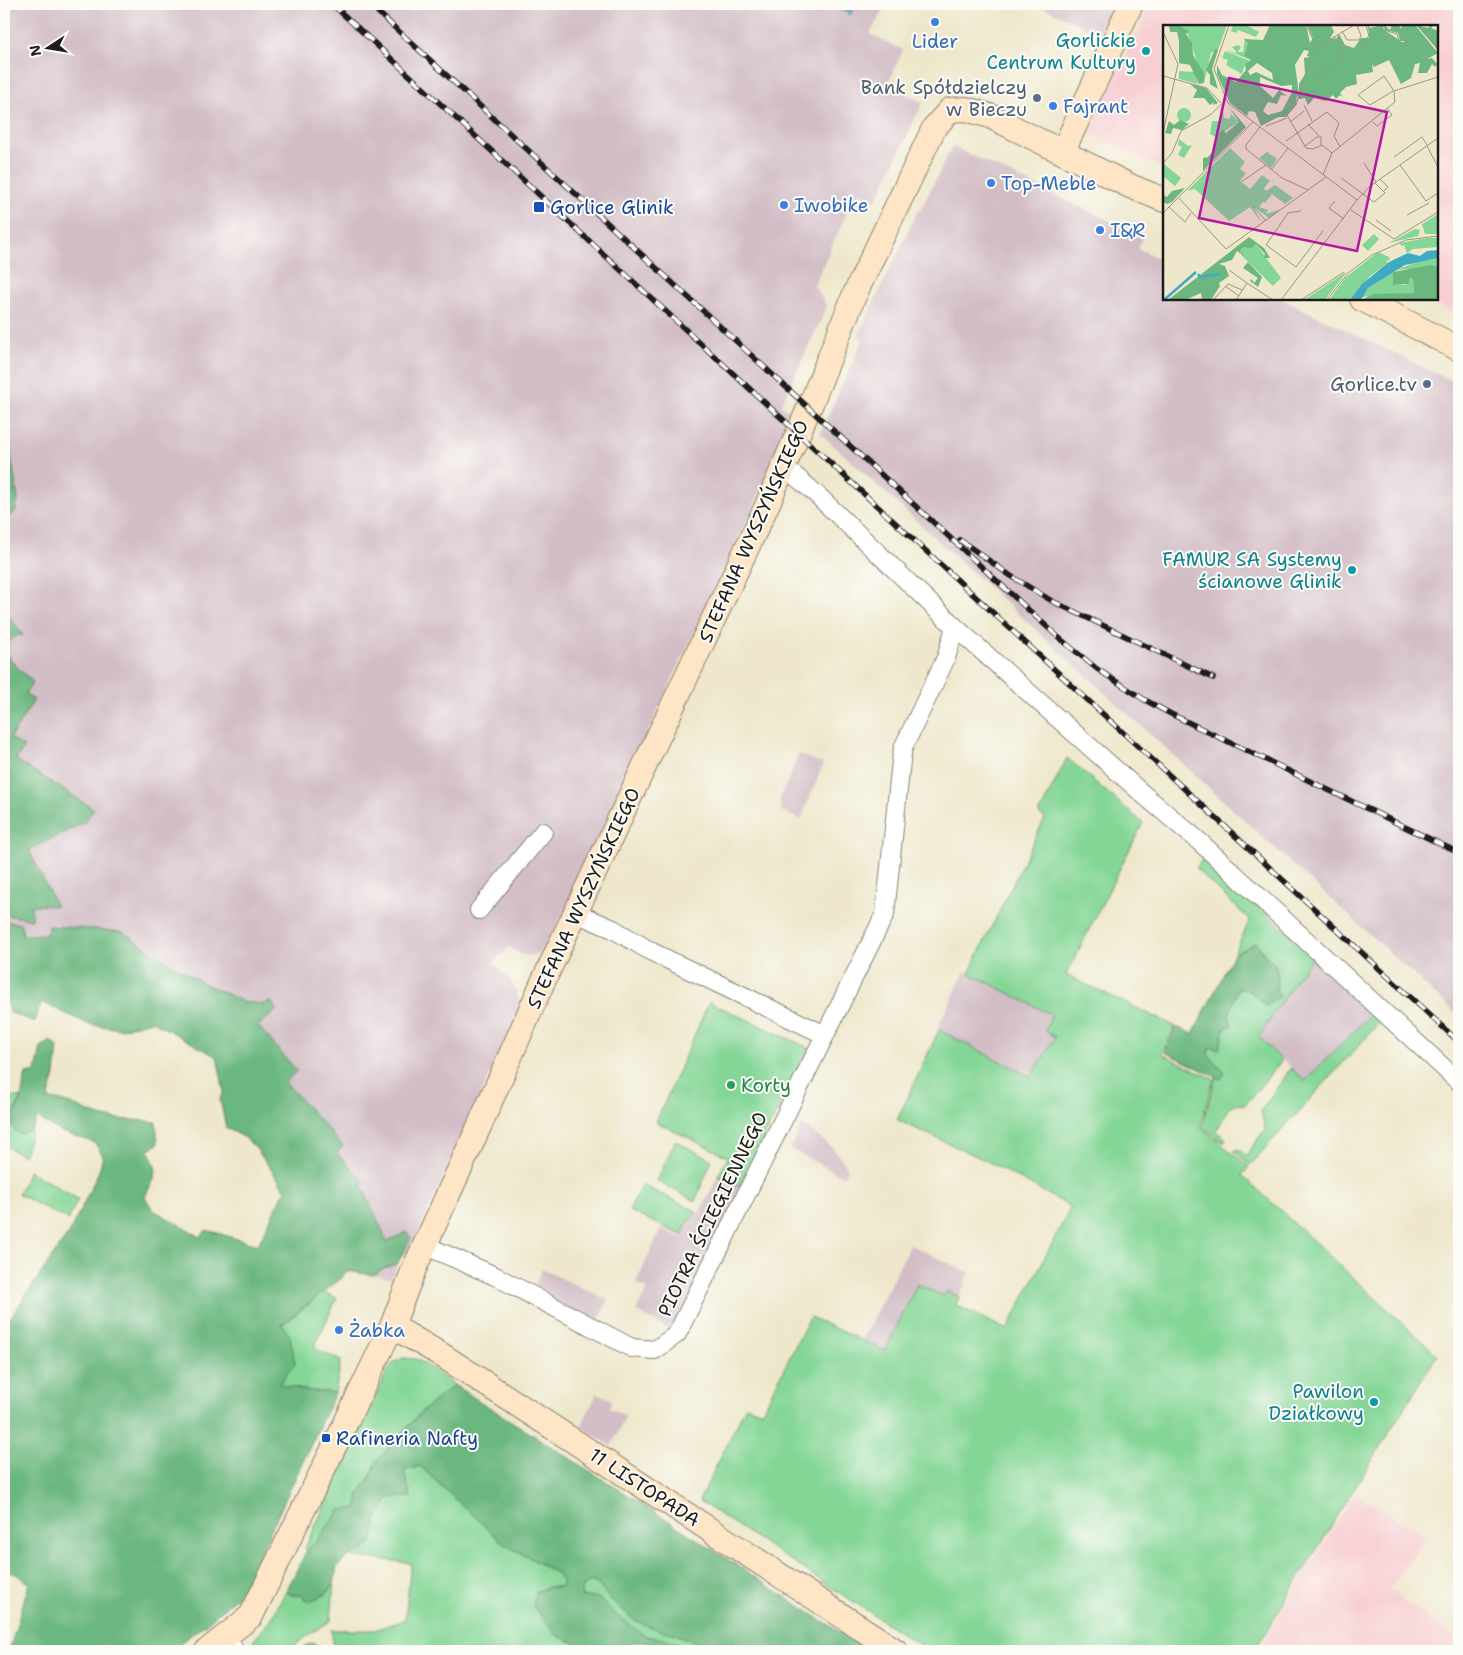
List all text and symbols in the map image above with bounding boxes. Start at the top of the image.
marker: Lider [929,16,941,28]
north arrow [22,22,72,72]
inset map [1163,25,1438,300]
place label: Gorlickie Centrum Kultury [986,28,1136,75]
place label: Lider [912,29,958,54]
text: N [25,43,45,58]
marker: Gorlickie Centrum Kultury [1140,45,1152,57]
place label: Bank Spółdzielczy w Bieczu [861,75,1027,122]
marker: Bank Spółdzielczy w Bieczu [1031,92,1043,104]
place label: Fajrant [1063,94,1128,119]
marker: Fajrant [1047,100,1059,112]
place label: Top-Meble [1001,171,1097,196]
marker: Top-Meble [985,177,997,189]
place label: Iwobike [794,193,868,218]
place label: Gorlice Glinik [550,195,674,220]
marker: Iwobike [778,199,790,211]
marker: Gorlice Glinik [532,200,546,214]
place label: I&R [1110,218,1145,243]
marker: I&R [1094,224,1106,236]
place label: Gorlice.tv [1330,372,1417,397]
marker: Gorlice.tv [1421,378,1433,390]
street label: STEFANA WYSZYŃSKIEGO [692,416,814,646]
place label: FAMUR SA Systemy ścianowe Glinik [1162,547,1342,594]
marker: FAMUR SA Systemy ścianowe Glinik [1346,564,1358,576]
street label: STEFANA WYSZYŃSKIEGO [520,783,646,1013]
place label: Korty [741,1073,791,1098]
marker: Korty [725,1079,737,1091]
street label: PIOTRA ŚCIEGIENNEGO [651,1107,773,1321]
place label: Żabka [349,1318,405,1343]
marker: Żabka [333,1324,345,1336]
place label: Pawilon Działkowy [1269,1379,1364,1426]
marker: Pawilon Działkowy [1368,1396,1380,1408]
place label: Rafineria Nafty [336,1426,478,1451]
marker: Rafineria Nafty [320,1432,332,1444]
street label: 11 LISTOPADA [585,1442,705,1533]

